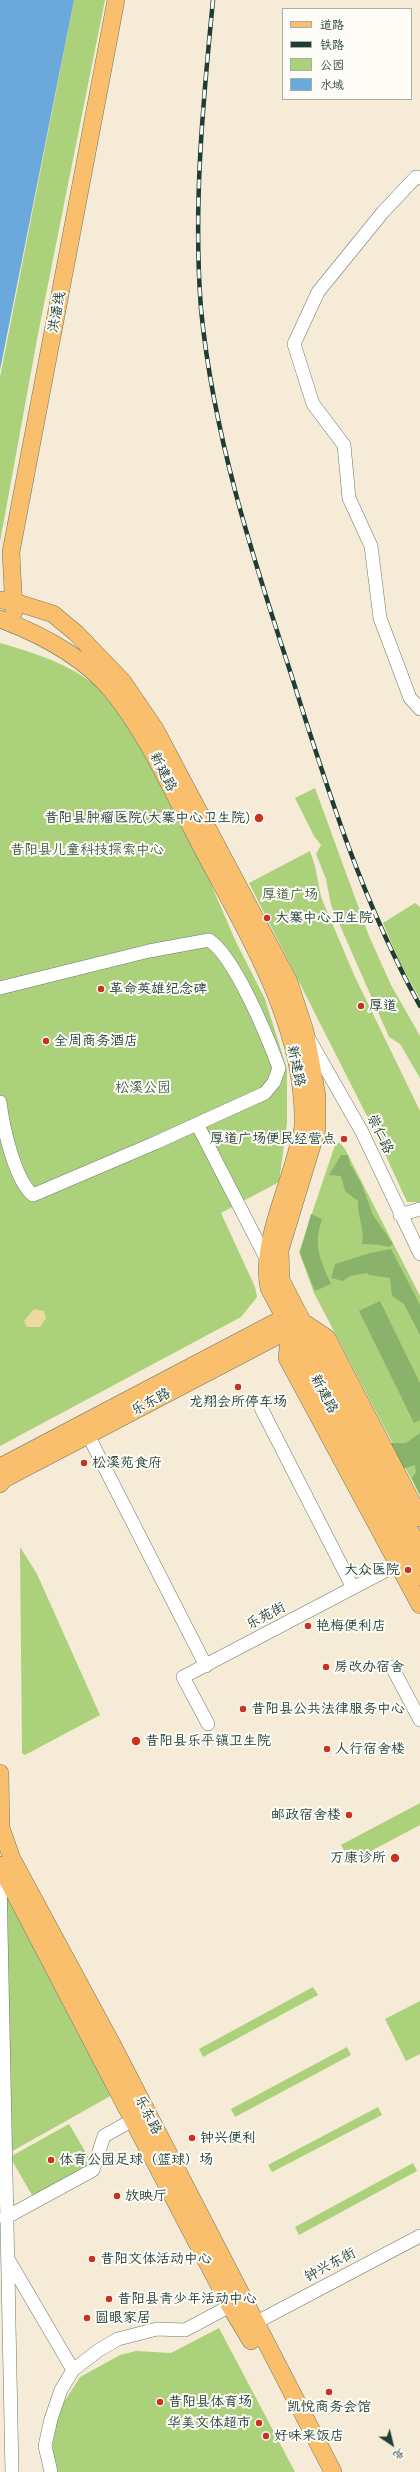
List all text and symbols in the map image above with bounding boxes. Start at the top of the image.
legend [282,8,412,100]
text: 道路 [320,18,344,32]
text: 铁路 [320,38,344,52]
text: 公园 [320,58,344,72]
text: 水域 [320,78,344,92]
street label: 洪潘线 [45,290,69,334]
street label: 新建路 [146,749,180,795]
place label: 昔阳县肿瘤医院(大寨中心卫生院) [44,810,250,826]
marker: 昔阳县肿瘤医院(大寨中心卫生院) [253,812,265,824]
park label: 昔阳县儿童科技探索中心 [10,842,164,858]
park label: 厚道广场 [262,887,318,903]
place label: 大寨中心卫生院 [275,910,373,926]
marker: 大寨中心卫生院 [262,913,272,923]
place label: 革命英雄纪念碑 [109,981,207,997]
marker: 革命英雄纪念碑 [96,984,106,994]
place label: 厚道 [369,998,397,1014]
marker: 厚道 [356,1001,366,1011]
place label: 全周商务酒店 [54,1033,138,1049]
marker: 全周商务酒店 [41,1036,51,1046]
street label: 新建路 [283,1044,309,1088]
park label: 松溪公园 [115,1080,171,1096]
street label: 崇仁路 [363,1111,397,1157]
place label: 厚道广场便民经营点 [210,1131,336,1147]
marker: 厚道广场便民经营点 [339,1134,349,1144]
street label: 新建路 [307,1372,341,1416]
marker: 龙翔会所停车场 [233,1382,243,1392]
street label: 乐东路 [129,1385,173,1419]
place label: 龙翔会所停车场 [189,1394,287,1410]
place label: 松溪苑食府 [92,1455,162,1471]
marker: 松溪苑食府 [79,1458,89,1468]
place label: 大众医院 [344,1562,400,1578]
marker: 大众医院 [403,1565,413,1575]
street label: 乐苑街 [244,1599,288,1633]
place label: 艳梅便利店 [316,1618,386,1634]
marker: 艳梅便利店 [303,1621,313,1631]
place label: 房改办宿舍 [334,1659,404,1675]
marker: 房改办宿舍 [321,1662,331,1672]
place label: 昔阳县公共法律服务中心 [251,1701,405,1717]
marker: 昔阳县公共法律服务中心 [238,1704,248,1714]
place label: 昔阳县乐平镇卫生院 [145,1733,271,1749]
marker: 昔阳县乐平镇卫生院 [130,1735,142,1747]
place label: 人行宿舍楼 [335,1741,405,1757]
marker: 人行宿舍楼 [322,1744,332,1754]
place label: 邮政宿舍楼 [271,1807,341,1823]
marker: 邮政宿舍楼 [344,1810,354,1820]
place label: 万康诊所 [330,1850,386,1866]
marker: 万康诊所 [389,1852,401,1864]
street label: 乐东路 [131,2092,165,2138]
place label: 钟兴便利 [200,2130,256,2146]
marker: 钟兴便利 [187,2133,197,2143]
place label: 体育公园足球（篮球）场 [59,2152,213,2168]
marker: 体育公园足球（篮球）场 [46,2155,56,2165]
place label: 放映厅 [125,2188,167,2204]
marker: 放映厅 [112,2191,122,2201]
street label: 钟兴东街 [301,2244,359,2286]
place label: 昔阳文体活动中心 [100,2251,212,2267]
marker: 昔阳文体活动中心 [87,2254,97,2264]
place label: 昔阳县青少年活动中心 [117,2291,257,2307]
marker: 昔阳县青少年活动中心 [104,2294,114,2304]
place label: 圆眼家居 [95,2310,151,2326]
marker: 圆眼家居 [82,2313,92,2323]
marker: 凯悦商务会馆 [324,2387,334,2397]
place label: 昔阳县体育场 [168,2394,252,2410]
marker: 昔阳县体育场 [155,2397,165,2407]
place label: 凯悦商务会馆 [287,2399,371,2415]
place label: 华美文体超市 [167,2415,251,2431]
marker: 华美文体超市 [254,2418,264,2428]
north arrow [372,2424,412,2464]
place label: 好味来饭店 [274,2428,344,2444]
marker: 好味来饭店 [261,2431,271,2441]
text: 北 [391,2446,407,2463]

